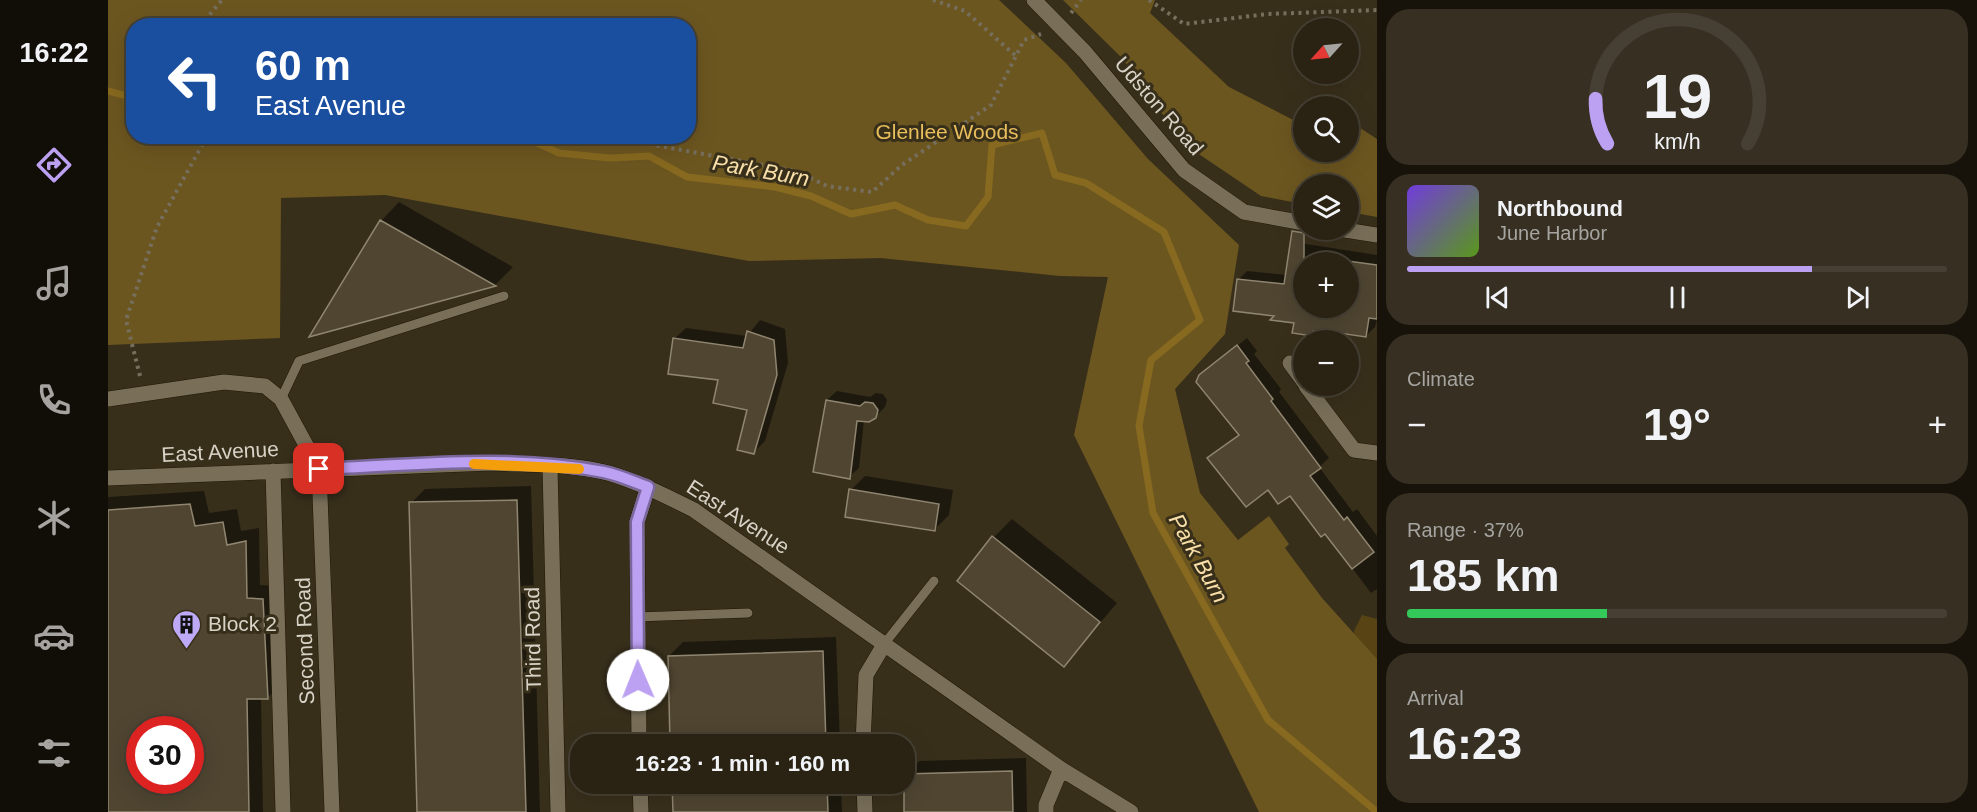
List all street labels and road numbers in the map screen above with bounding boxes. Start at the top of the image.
street label: Udston Road [1110,52,1208,159]
street label: East Avenue [161,437,279,466]
street label: East Avenue [683,475,794,558]
street label: Second Road [291,577,318,705]
street label: Third Road [520,587,545,691]

